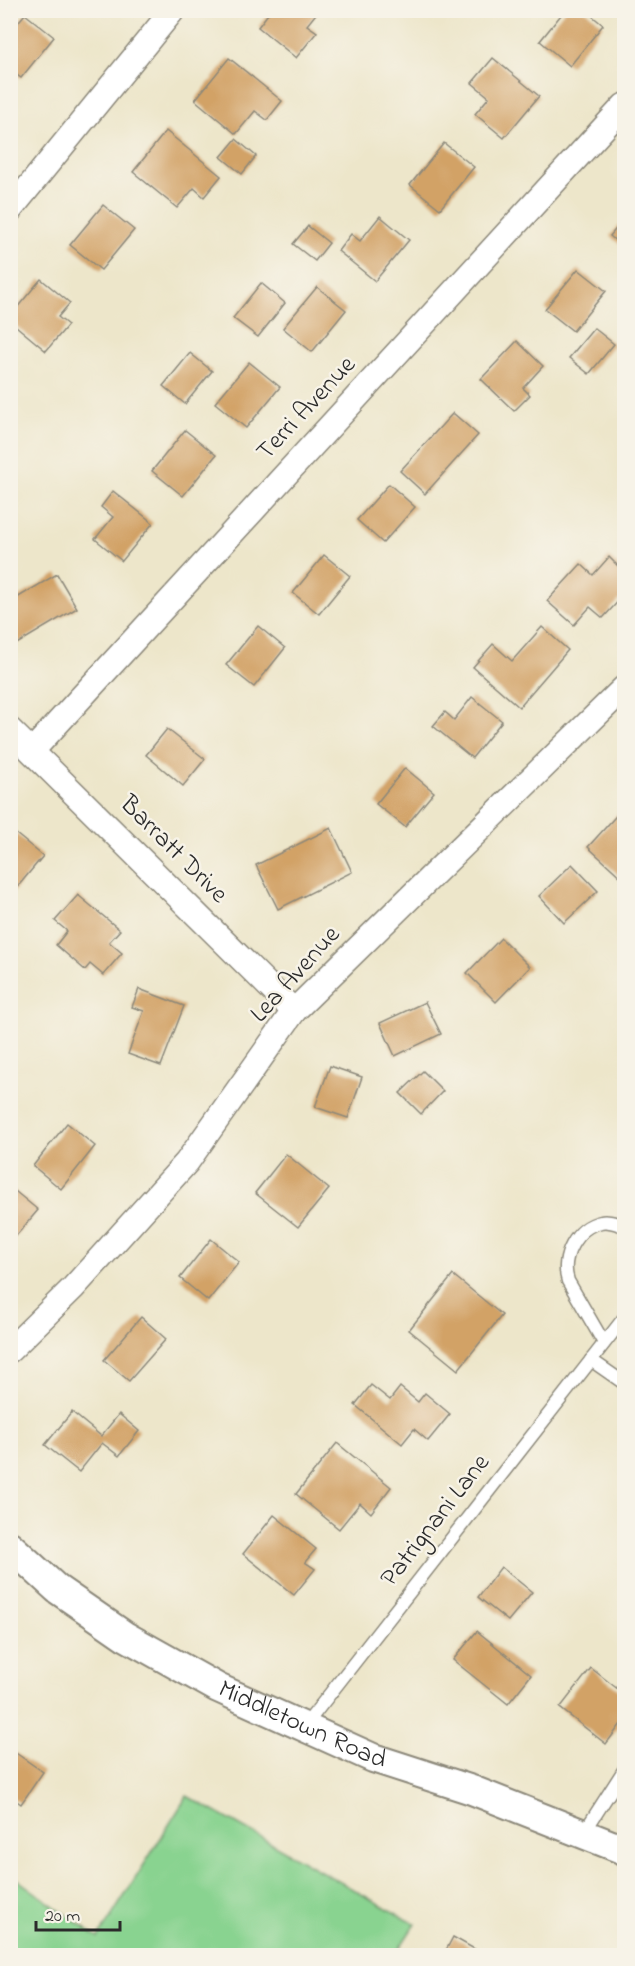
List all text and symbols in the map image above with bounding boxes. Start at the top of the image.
street label: Terri Avenue [248,348,366,470]
street label: Barratt Drive [109,786,236,913]
street label: Lea Avenue [242,918,350,1032]
street label: Patrignani Lane [372,1446,500,1596]
street label: Middletown Road [212,1671,391,1780]
scale bar [36,1894,120,1932]
text: 20 m [45,1904,80,1930]

